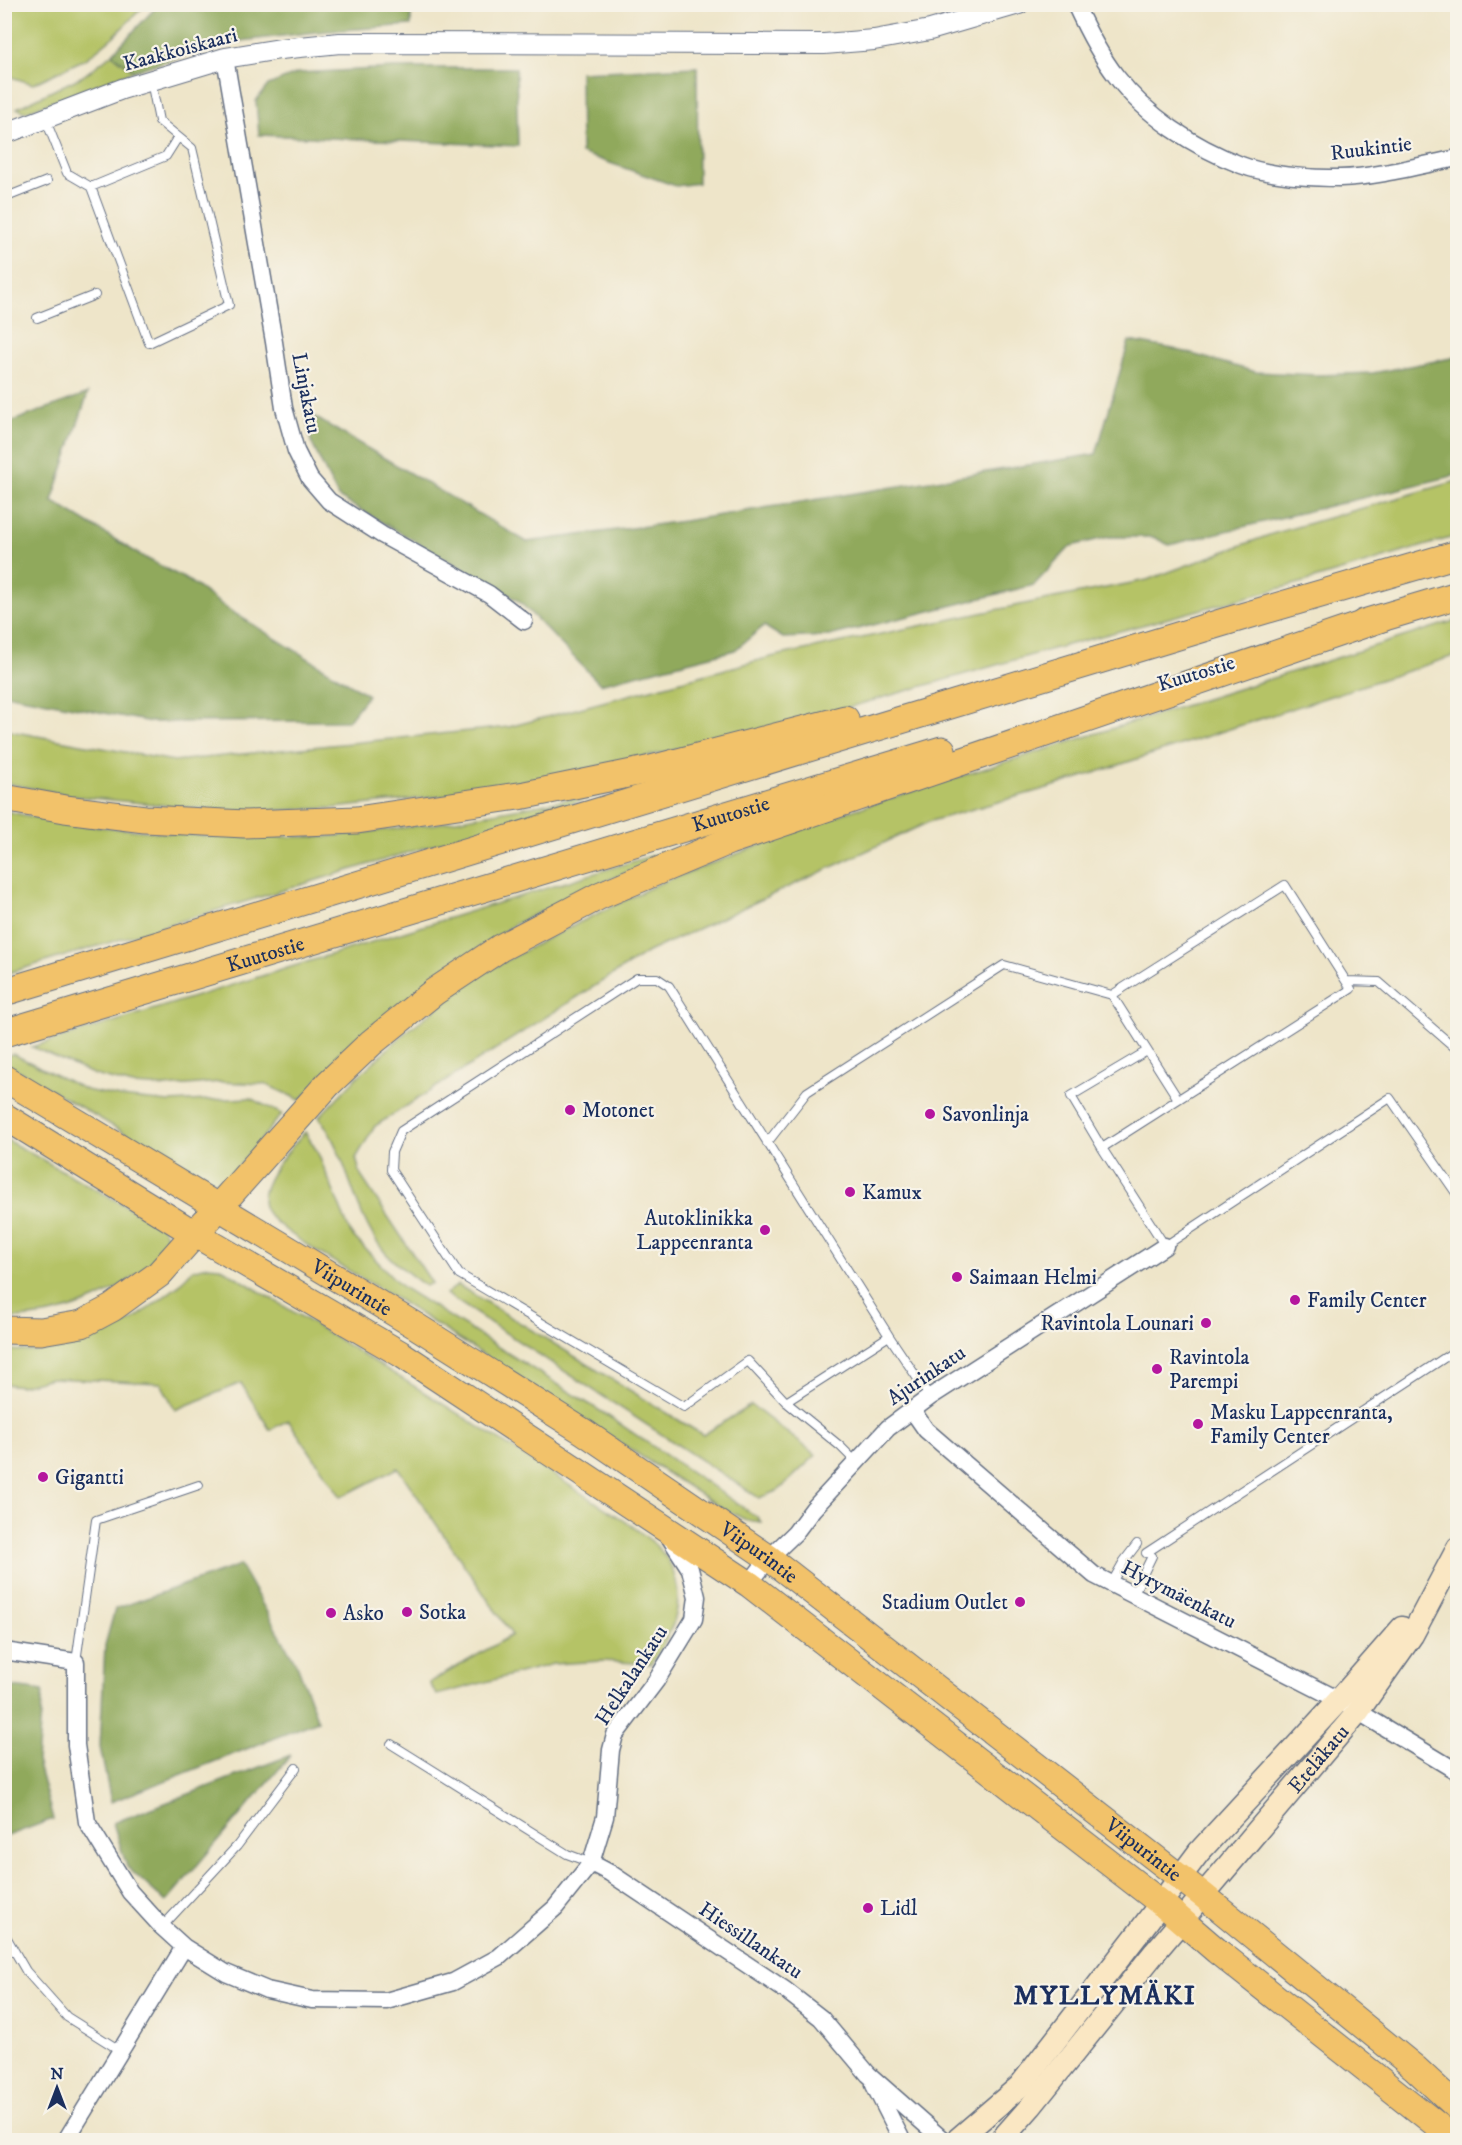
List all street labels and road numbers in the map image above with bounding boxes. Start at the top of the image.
street label: Kaakkoiskaari [120,22,240,78]
street label: Ruukintie [1329,131,1414,167]
street label: Linjakatu [285,351,327,436]
street label: Kuutostie [1154,650,1238,698]
street label: Kuutostie [689,791,773,839]
street label: Kuutostie [224,931,308,979]
street label: Viipurintie [305,1253,397,1323]
street label: Ajurinkatu [882,1340,971,1411]
street label: Viipurintie [714,1516,803,1590]
street label: Hyrymäenkatu [1117,1555,1240,1635]
street label: Helkalankatu [590,1621,674,1730]
street label: Eteläkatu [1283,1720,1355,1799]
street label: Viipurintie [1099,1812,1187,1888]
street label: Hiessillankatu [693,1897,807,1985]

